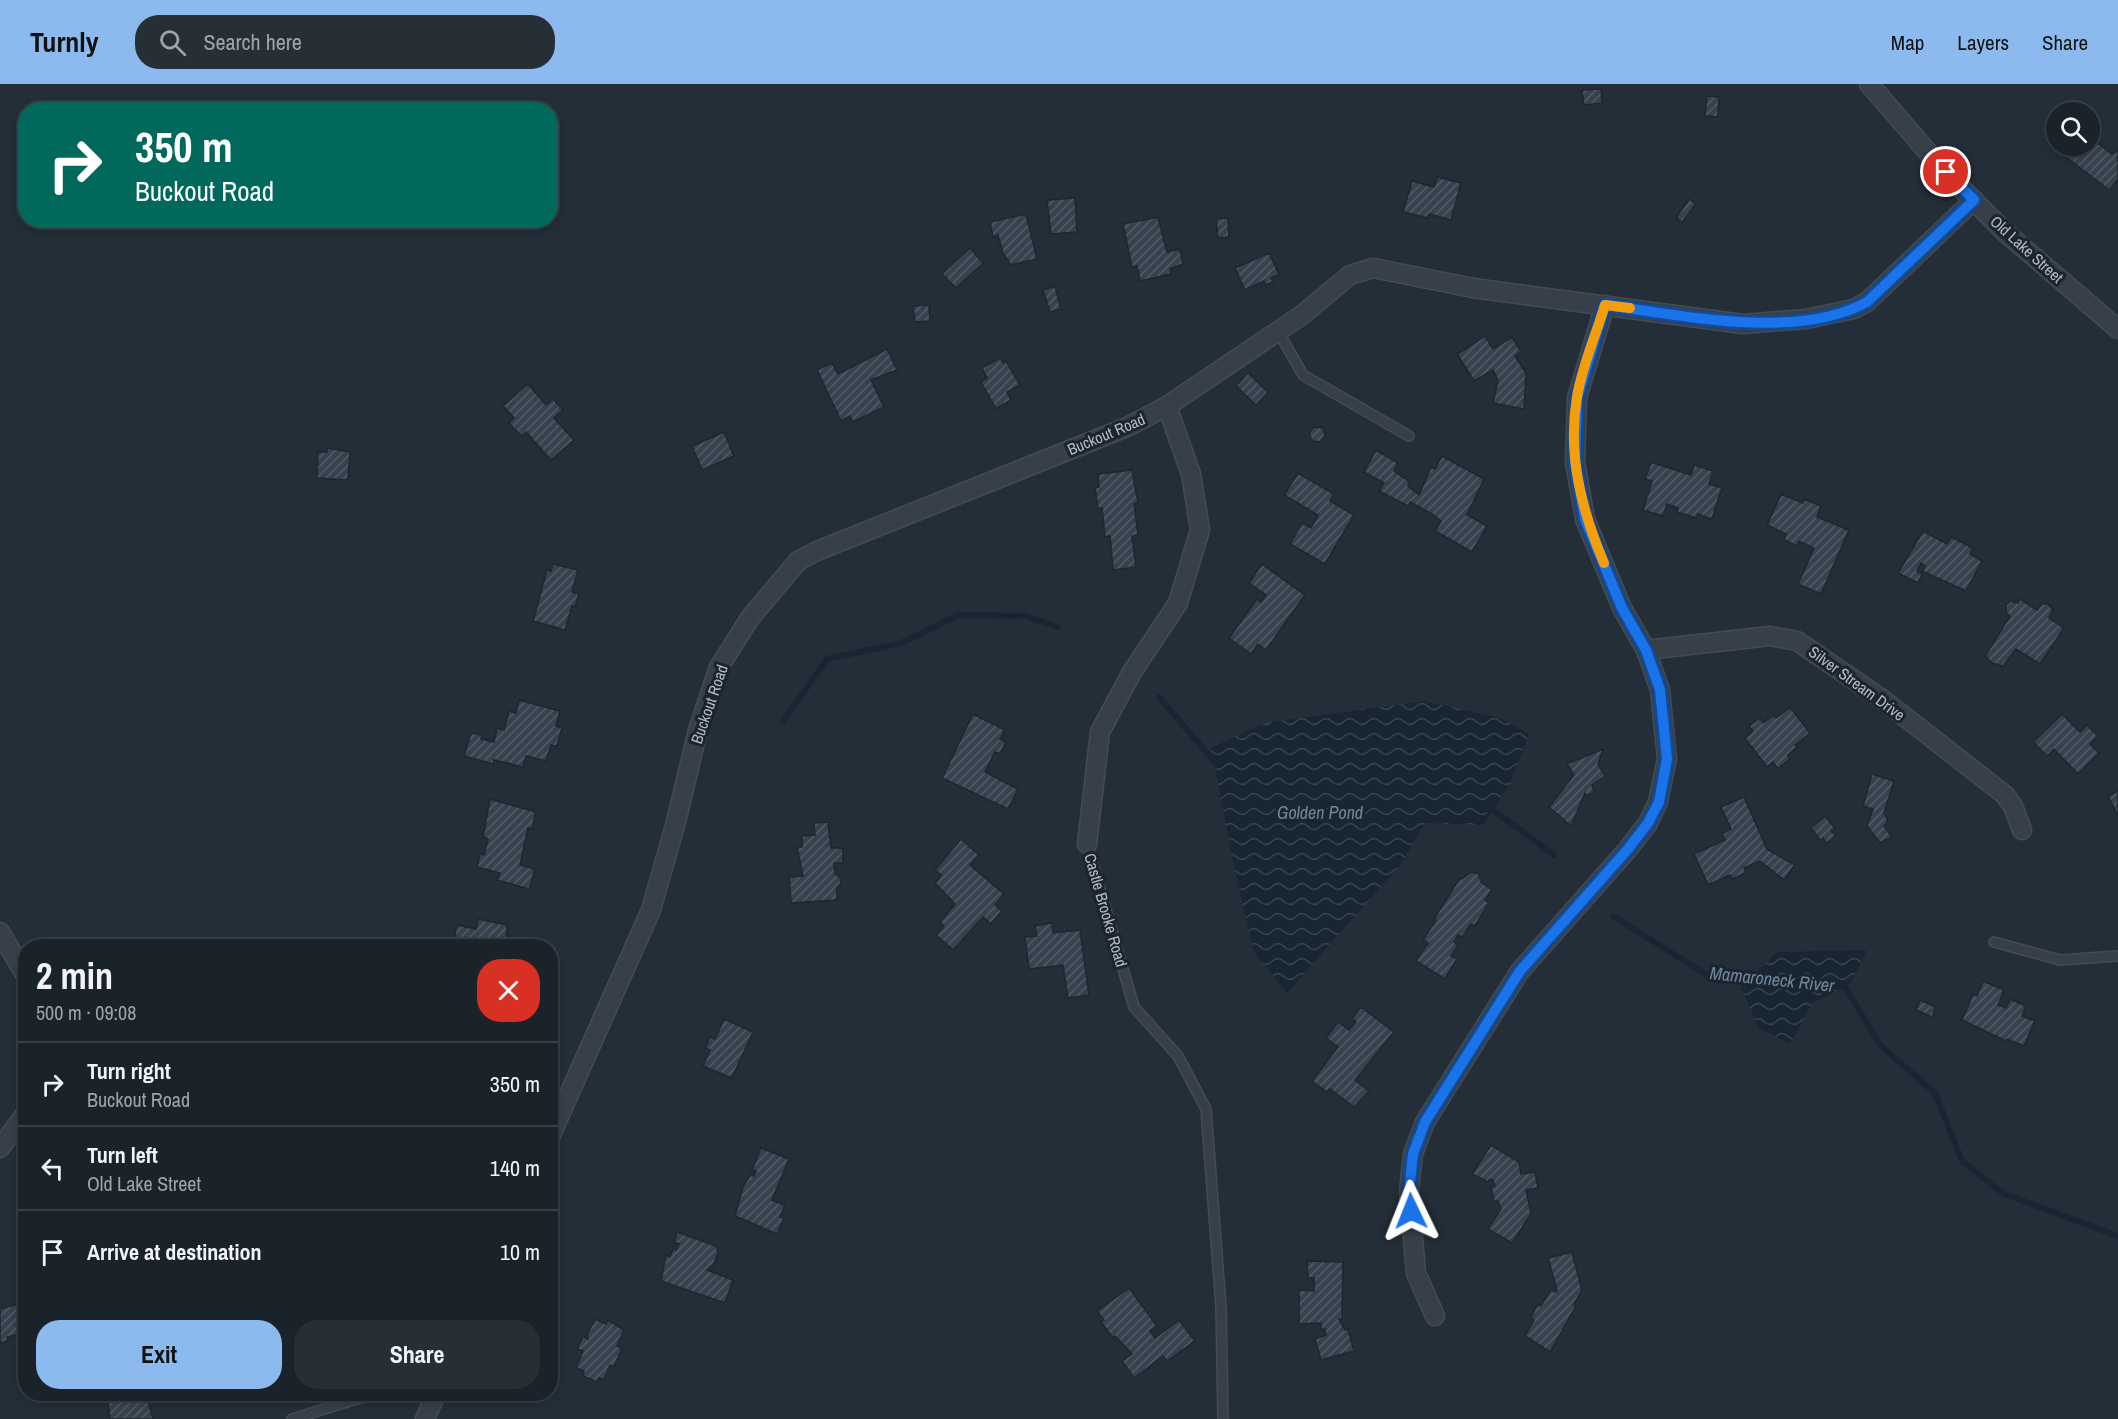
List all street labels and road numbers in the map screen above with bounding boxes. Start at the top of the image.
street label: Old Lake Street [1986,210,2068,288]
street label: Buckout Road [1064,408,1148,460]
street label: Silver Stream Drive [1804,640,1910,726]
street label: Buckout Road [685,661,733,747]
street label: Castle Brooke Road [1079,851,1133,969]

